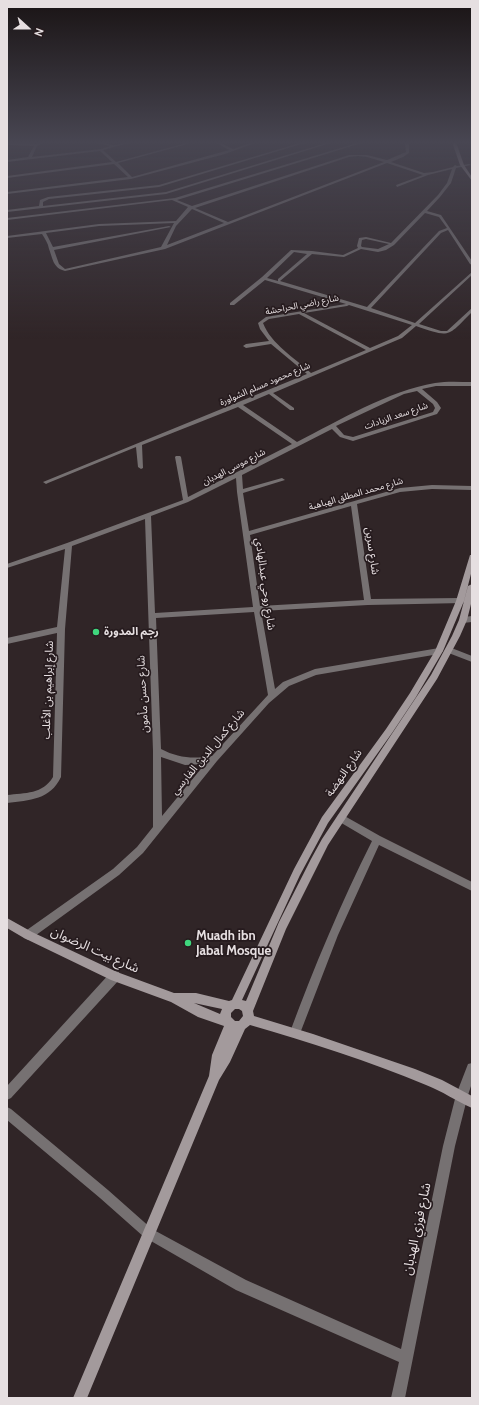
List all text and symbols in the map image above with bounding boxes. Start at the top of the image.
north arrow [8,8,48,48]
text: N [31,26,47,38]
street label: شارع راضي الحراحشة [264,293,340,317]
street label: شارع محمود مسلم الشواورة [218,360,312,408]
street label: شارع سعد الزيادات [363,400,429,432]
street label: شارع موسى الهدبان [201,446,267,488]
street label: شارع محمد المطلق الهباهبة [308,475,404,513]
street label: شارع سرين [362,526,382,576]
street label: شارع روحي عبدالهادي [252,537,278,631]
place label: رجم المدورة [104,625,159,639]
marker: رجم المدورة [91,627,101,637]
street label: شارع إبراهيم بن الأغلب [40,641,56,739]
street label: شارع حسن مأمون [134,655,152,733]
street label: شارع كمال الدين الفارسي [168,706,248,798]
street label: شارع النهضة [323,747,365,799]
street label: شارع بيت الرضوان [49,924,141,976]
place label: Muadh ibn Jabal Mosque [196,928,271,959]
marker: Muadh ibn Jabal Mosque [183,938,193,948]
street label: شارع فوزي الهدبان [400,1181,434,1277]

